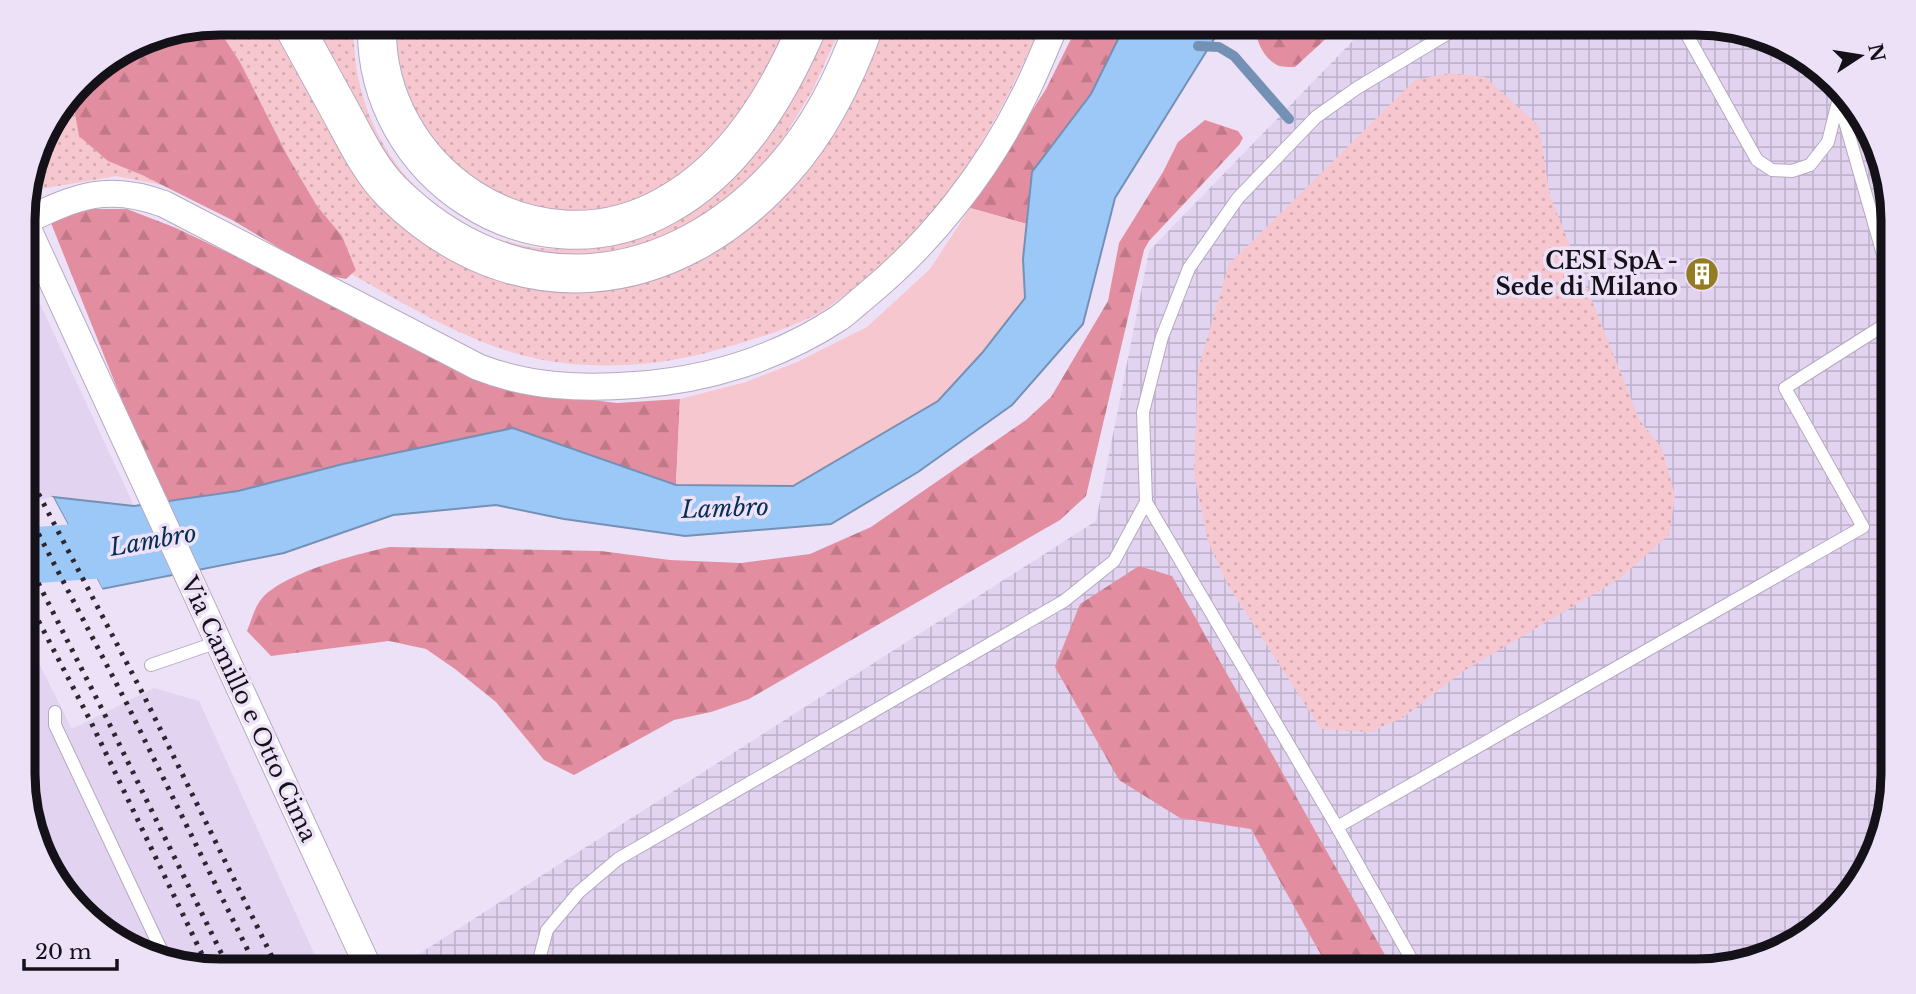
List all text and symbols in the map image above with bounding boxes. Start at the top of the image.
north arrow [1825,21,1895,91]
text: N [1863,41,1889,64]
place label: CESI SpA - Sede di Milano [1495,247,1678,301]
building icon: CESI SpA - Sede di Milano [1683,255,1721,293]
water label: Lambro [680,492,769,524]
water label: Lambro [106,518,199,562]
street label: Via Camillo e Otto Cima [175,571,323,846]
scale bar [24,928,117,972]
text: 20 m [35,939,92,965]

